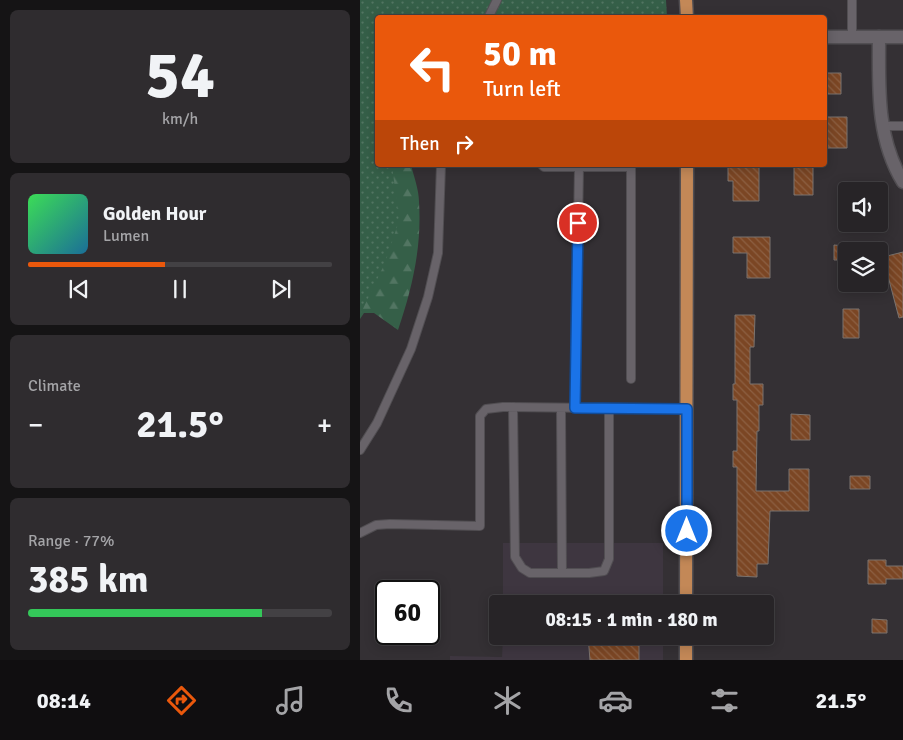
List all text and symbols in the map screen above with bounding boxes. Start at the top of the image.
text: 50 m [483,32,557,75]
icon: left [400,35,465,100]
text: 54 [145,36,215,116]
text: Turn left [483,75,561,102]
text: km/h [162,109,198,129]
icon: right [450,130,478,158]
text: Then [400,132,440,156]
map controls [838,182,888,292]
button: sound [838,182,888,232]
text: Golden Hour [103,202,206,226]
pin [557,202,599,244]
icon: arrive [564,209,592,237]
text: Lumen [103,226,149,246]
button: layers [838,242,888,292]
icon: previous [65,275,93,303]
icon: pause [166,275,194,303]
icon: next [267,275,295,303]
text: Climate [28,376,81,396]
text: 21.5° [136,401,224,448]
text: − [28,408,43,442]
text: + [317,408,332,442]
position arrow [660,504,712,556]
text: Range · 77% [28,531,114,551]
text: 385 km [28,556,149,603]
speed limit sign: 60 [375,580,440,645]
text: 08:15 · 1 min · 180 m [545,608,718,632]
icon: directions [164,683,199,718]
icon: music [273,683,308,718]
icon: phone [381,683,416,718]
icon: climate [490,683,525,718]
icon: car [598,683,633,718]
icon: filters [707,683,742,718]
text: 08:14 [37,687,91,714]
text: 21.5° [815,687,866,714]

